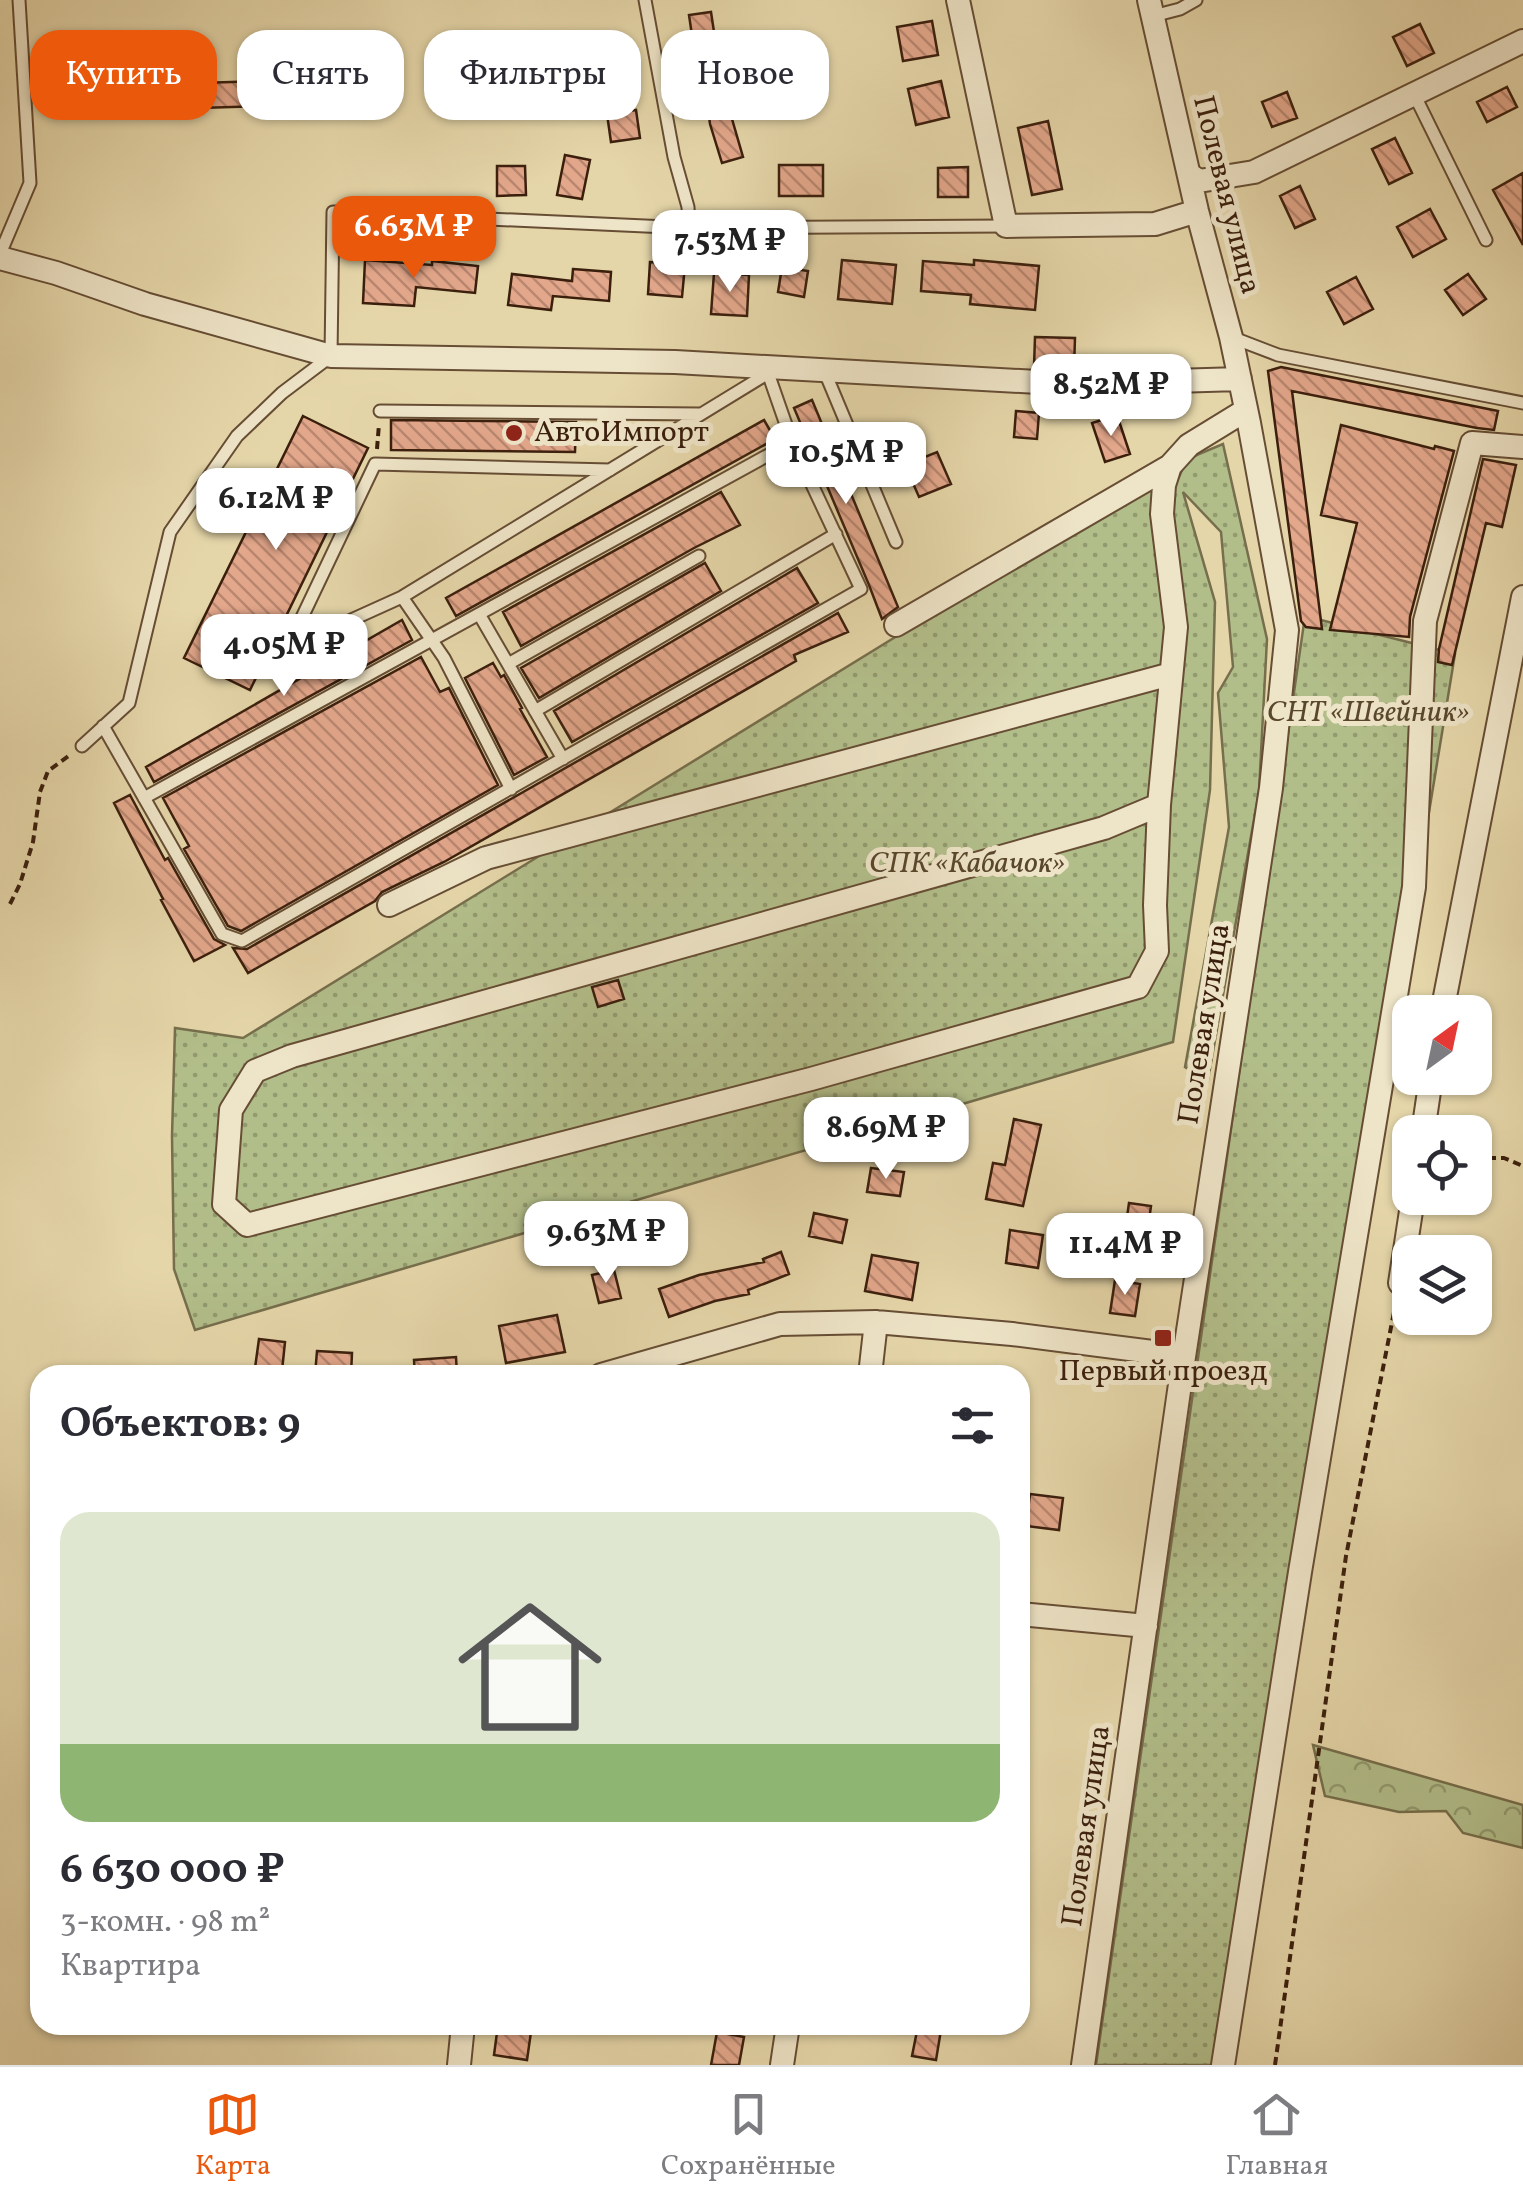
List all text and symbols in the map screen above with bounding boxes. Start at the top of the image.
chip: Купить [30,30,217,120]
chip: Снять [237,30,404,120]
chip: Фильтры [424,30,641,120]
chip: Новое [661,30,829,120]
street label: Полевая улица [1181,91,1271,299]
pin: 6.63M ₽ [322,196,506,281]
text: 6.63M ₽ [354,206,474,250]
pin: 7.53M ₽ [638,210,822,295]
text: 7.53M ₽ [674,220,786,264]
pin: 8.52M ₽ [1019,354,1203,439]
text: 8.52M ₽ [1052,364,1170,408]
place label: АвтоИмпорт [534,412,709,454]
marker: АвтоИмпорт [503,422,525,444]
pin: 10.5M ₽ [754,422,938,507]
text: 10.5M ₽ [788,432,904,476]
pin: 6.12M ₽ [184,468,368,553]
text: 6.12M ₽ [218,478,334,522]
pin: 4.05M ₽ [192,614,376,699]
text: 4.05M ₽ [223,624,345,668]
park label: СНТ «Швейник» [1267,692,1469,734]
park label: СПК «Кабачок» [869,843,1065,885]
street label: Полевая улица [1168,920,1242,1128]
north arrow [1392,995,1492,1095]
map controls [1392,995,1492,1335]
pin: 8.69M ₽ [794,1097,978,1182]
text: 8.69M ₽ [826,1107,946,1151]
button: locate [1392,1115,1492,1215]
pin: 9.63M ₽ [514,1201,698,1286]
text: 9.63M ₽ [546,1211,666,1255]
pin: 11.4M ₽ [1033,1213,1217,1298]
text: 11.4M ₽ [1068,1223,1182,1267]
button: layers [1392,1235,1492,1335]
marker: Первый проезд [1152,1327,1174,1349]
place label: Первый проезд [1058,1351,1268,1393]
text: Объектов: 9 [60,1396,300,1455]
icon: filters [945,1398,1000,1453]
icon: home [440,1577,620,1757]
street label: Полевая улица [1052,1722,1122,1930]
text: 6 630 000 ₽ [60,1842,285,1901]
text: 3-комн. · 98 m² [60,1901,270,1945]
text: Квартира [60,1945,201,1989]
tab: Карта [195,2087,271,2186]
tab: Сохранённые [661,2087,836,2186]
tab: Главная [1226,2087,1328,2186]

